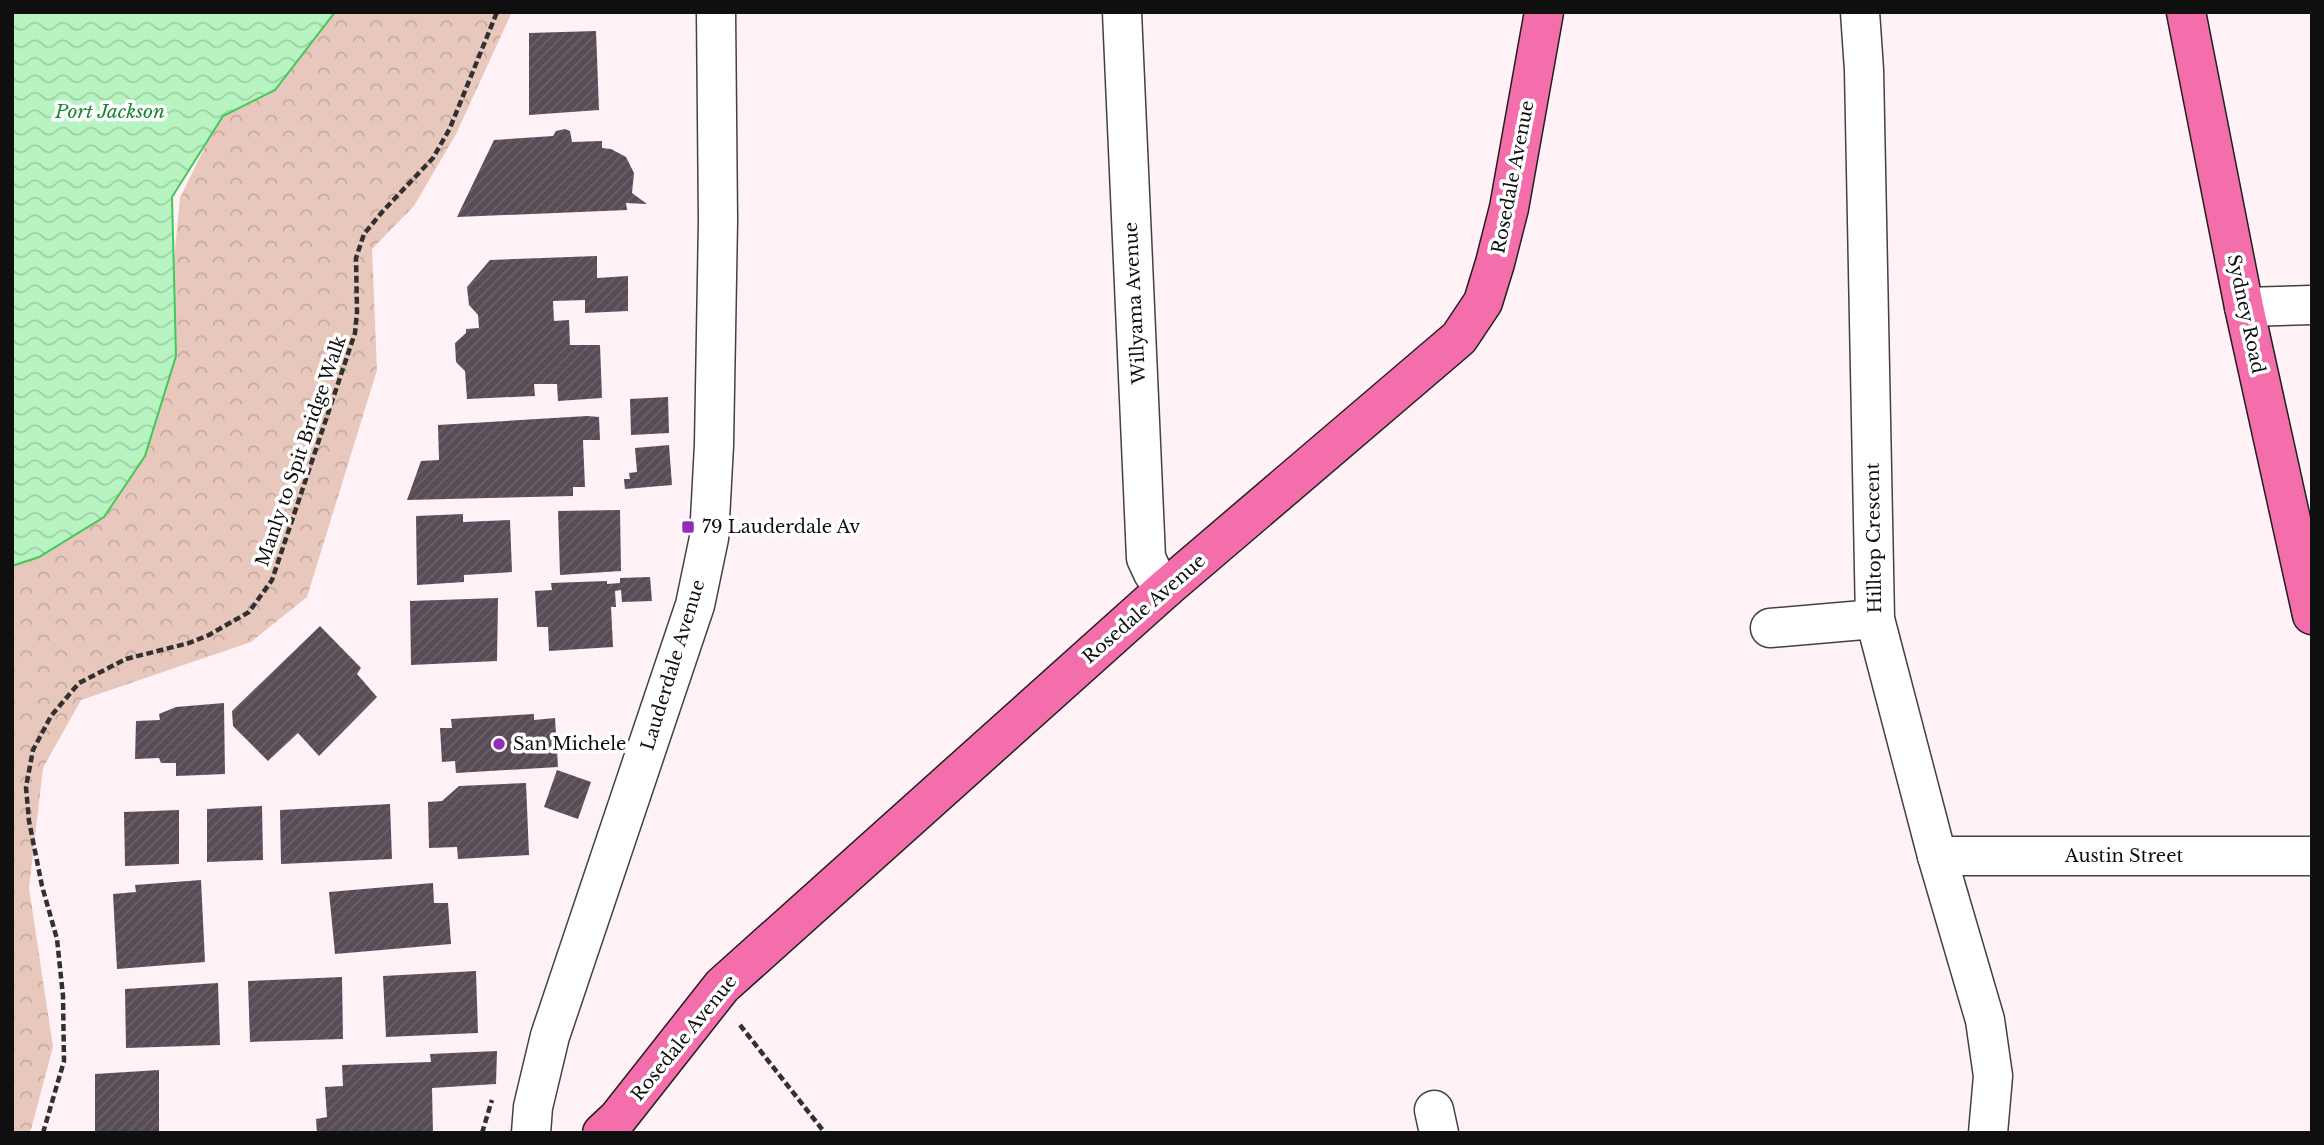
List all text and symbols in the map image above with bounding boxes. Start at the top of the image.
street label: Rosedale Avenue [1487,99,1539,255]
water label: Port Jackson [54,100,165,123]
street label: Willyama Avenue [1120,221,1150,386]
street label: Sydney Road [2223,252,2269,376]
street label: Manly to Spit Bridge Walk [251,333,351,569]
street label: Hilltop Crescent [1862,462,1886,614]
place label: 79 Lauderdale Av [702,516,860,538]
marker: 79 Lauderdale Av [680,519,696,535]
street label: Rosedale Avenue [1078,550,1210,668]
street label: Lauderdale Avenue [637,577,709,753]
place label: San Michele [513,733,626,755]
marker: San Michele [491,736,507,752]
street label: Austin Street [2064,845,2183,867]
street label: Rosedale Avenue [627,971,741,1105]

